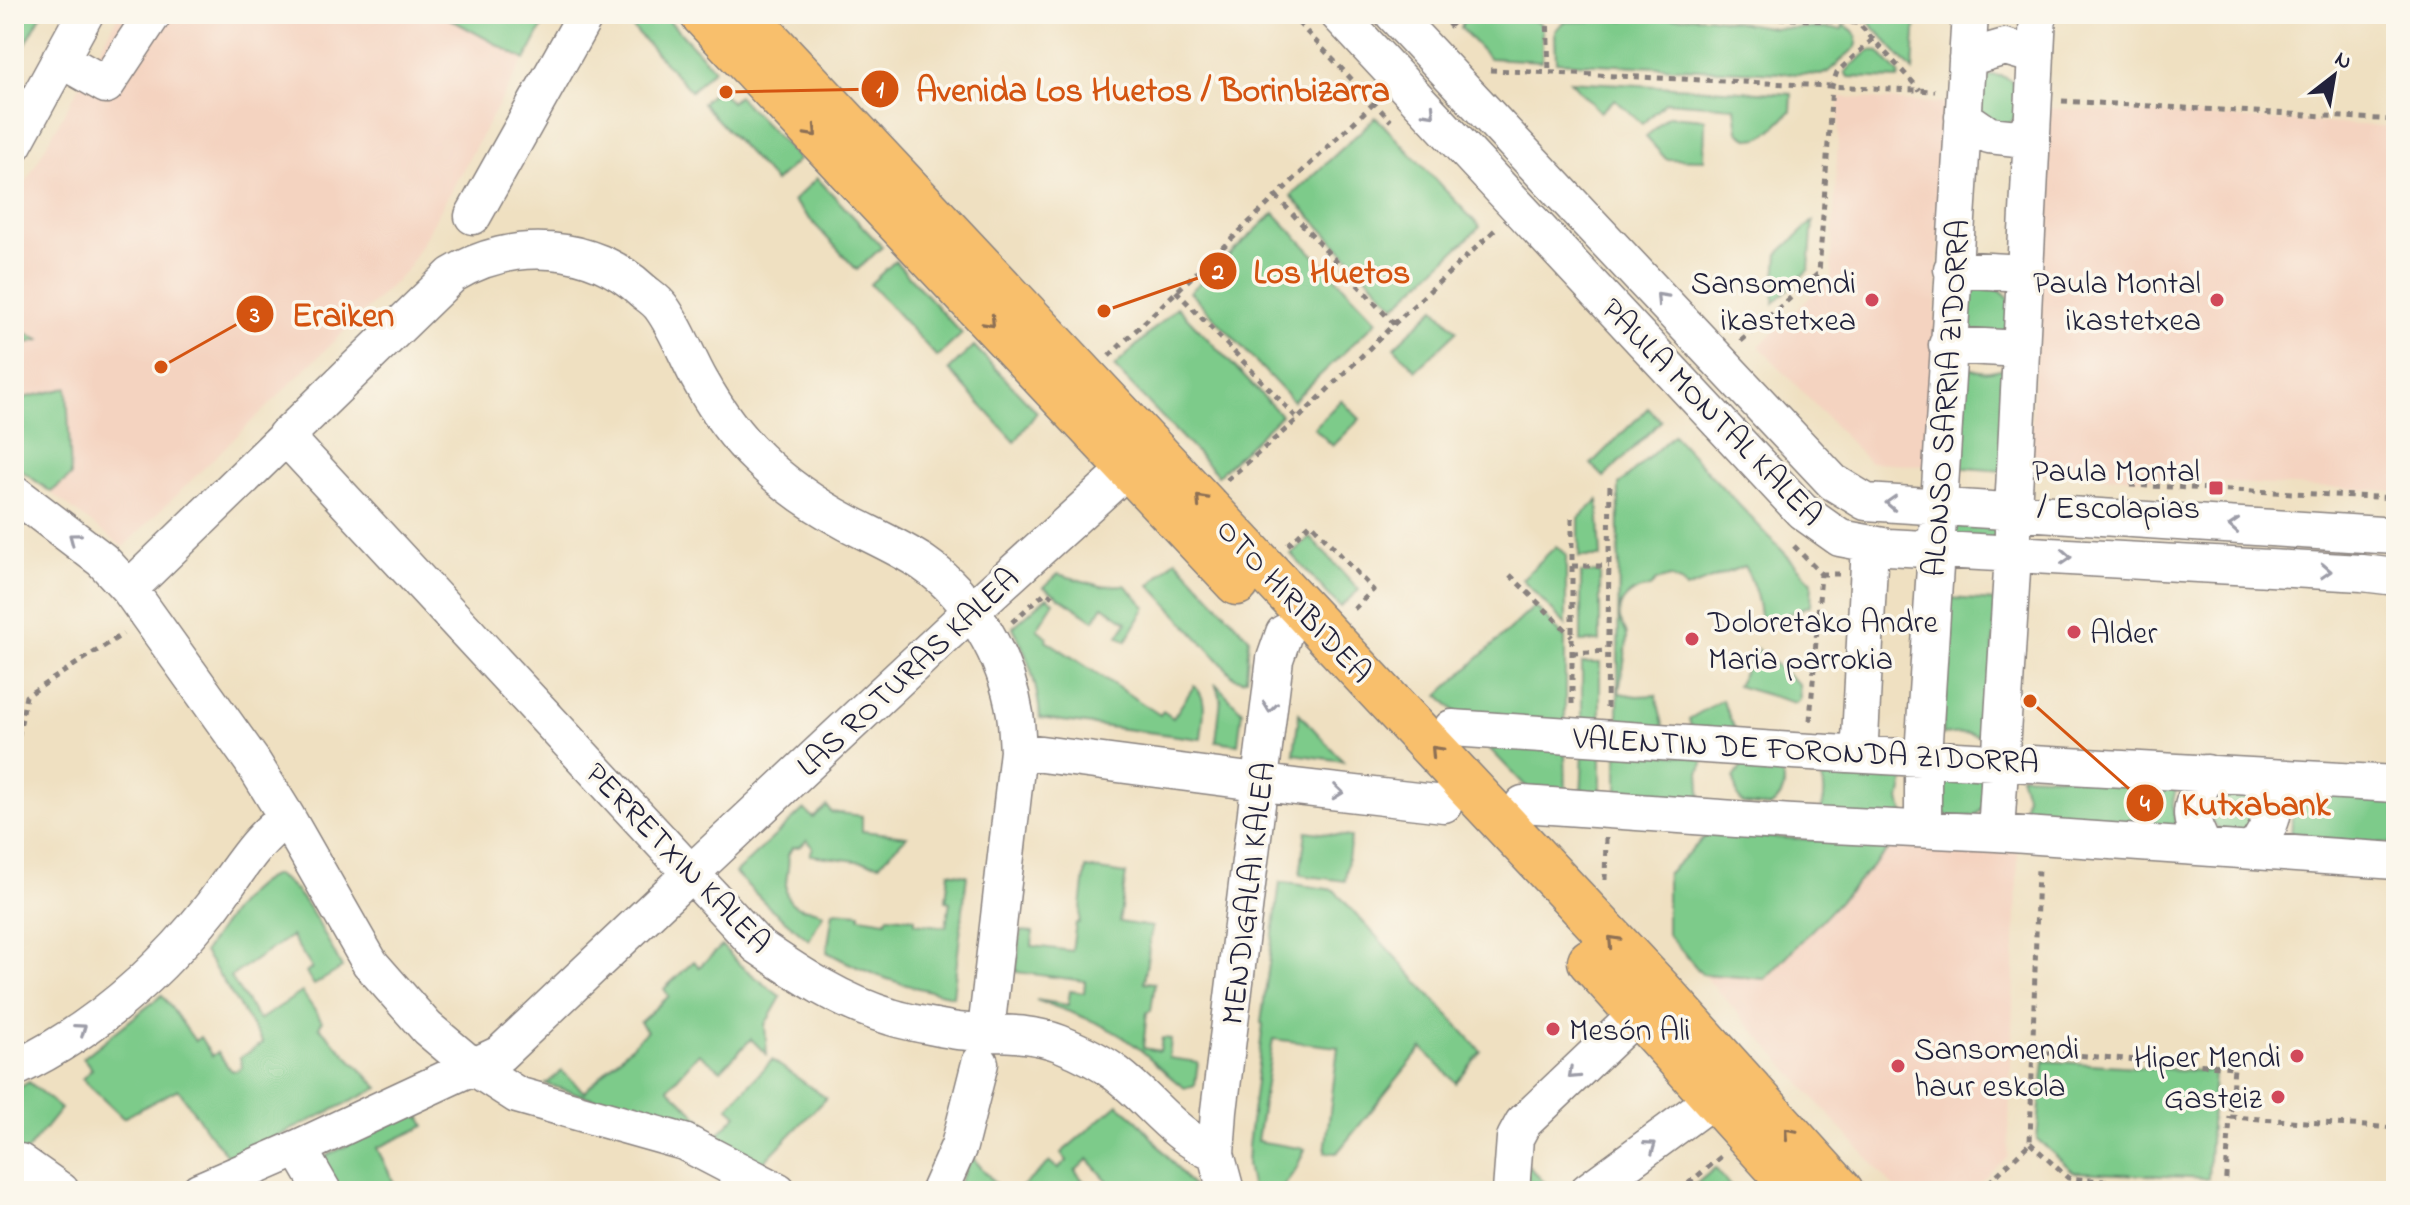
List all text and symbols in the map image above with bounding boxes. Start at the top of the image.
north arrow [2294,36,2374,116]
text: N [2328,44,2357,79]
callout: Avenida Los Huetos / Borinbizarra [860,60,1406,118]
text: Avenida Los Huetos / Borinbizarra [916,68,1390,118]
text: 1 [876,74,884,109]
one-way arrow [1420,103,1435,117]
one-way arrow [803,123,818,137]
street label: ALONSO SARRIA ZIDORRA [1913,218,1984,578]
callout: Los Huetos [1198,242,1427,300]
text: Los Huetos [1254,250,1410,300]
text: 2 [1211,256,1224,291]
place label: Sansomendi ikastetxea [1691,262,1856,346]
place label: Paula Montal ikastetxea [2033,262,2201,346]
callout: Eraiken [235,285,410,343]
street label: PAULA MONTAL KALEA [1589,288,1832,538]
marker: Sansomendi ikastetxea [1863,291,1881,309]
marker: Paula Montal ikastetxea [2208,291,2226,309]
text: Eraiken [292,293,394,343]
one-way arrow [1655,293,1670,307]
text: 3 [249,299,260,334]
one-way arrow [981,312,995,327]
place label: Paula Montal / Escolapias [2032,450,2200,534]
marker: Paula Montal / Escolapias [2207,479,2225,497]
one-way arrow [1196,495,1210,509]
one-way arrow [1884,495,1897,512]
street label: OTO HIRIBIDEA [1203,509,1382,696]
one-way arrow [2227,518,2240,535]
one-way arrow [68,534,83,548]
one-way arrow [2060,548,2073,565]
street label: LAS ROTURAS KALEA [787,558,1031,790]
one-way arrow [2320,563,2333,580]
place label: Doloretako Andre Maria parrokia [1707,601,1939,685]
place label: Alder [2090,612,2157,659]
marker: Alder [2065,623,2083,641]
marker: Doloretako Andre Maria parrokia [1683,630,1701,648]
one-way arrow [1262,700,1279,714]
street label: VALENTIN DE FORONDA ZIDORRA [1571,717,2040,788]
one-way arrow [1431,746,1445,761]
street label: PERRETXIN KALEA [572,753,781,966]
street label: MENDIGALAI KALEA [1211,759,1290,1028]
callout: Kutxabank [2125,774,2346,832]
text: Kutxabank [2182,782,2332,832]
one-way arrow [1332,783,1345,800]
text: 4 [2140,788,2150,823]
one-way arrow [1609,936,1623,951]
place label: Mesón Ali [1569,1009,1690,1056]
marker: Mesón Ali [1544,1020,1562,1038]
one-way arrow [72,1024,86,1039]
place label: Sansomendi haur eskola [1914,1028,2079,1112]
place label: Hiper Mendi [2134,1036,2281,1083]
marker: Hiper Mendi [2288,1047,2306,1065]
marker: Sansomendi haur eskola [1889,1057,1907,1075]
one-way arrow [1568,1065,1582,1080]
place label: Gasteiz [2164,1077,2263,1124]
marker: Gasteiz [2269,1088,2287,1106]
one-way arrow [1785,1127,1799,1142]
one-way arrow [1642,1141,1657,1155]

